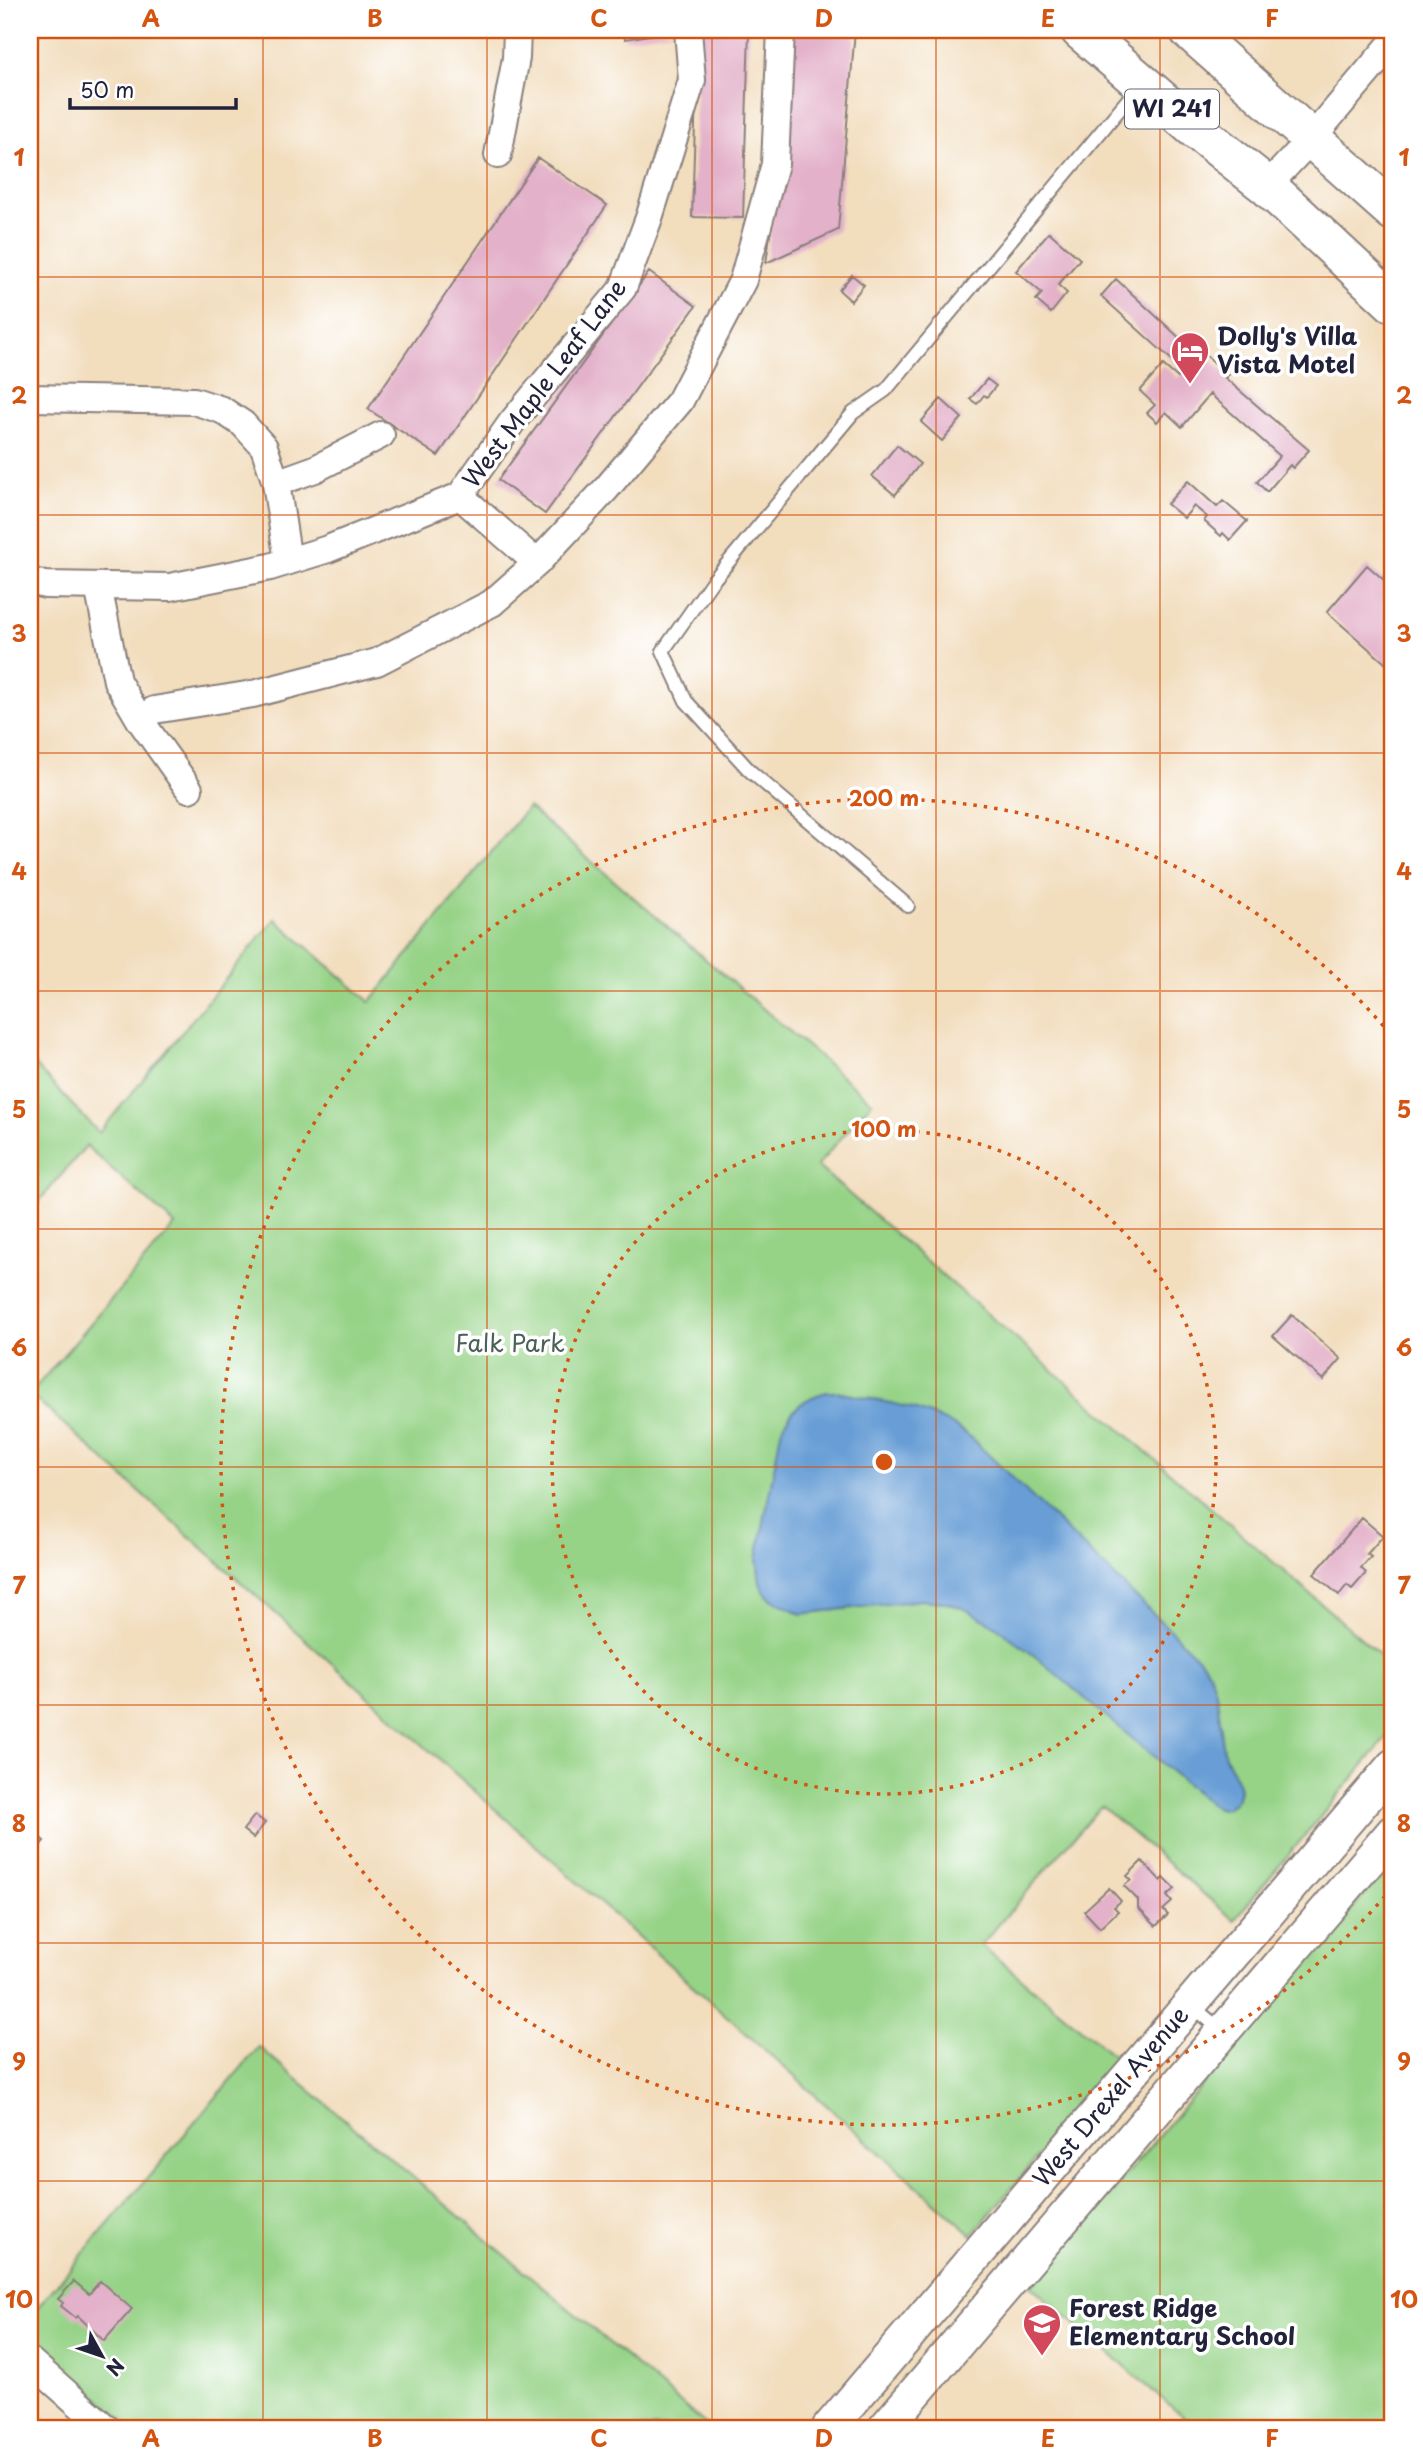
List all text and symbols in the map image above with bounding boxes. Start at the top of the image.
text: A [142,0,160,35]
text: B [367,0,383,35]
text: C [590,0,608,35]
text: D [815,0,833,35]
text: E [1041,0,1055,35]
text: F [1265,0,1279,35]
scale bar [70,66,236,110]
text: 50 m [80,73,134,105]
road number: WI 241 [1125,90,1219,128]
text: 1 [14,139,25,174]
text: 1 [1399,139,1410,174]
street label: West Maple Leaf Lane [453,271,634,495]
place label: Dolly's Villa Vista Motel [1217,317,1358,381]
hotel icon: Dolly's Villa Vista Motel [1169,330,1211,385]
text: 2 [11,377,27,412]
text: 2 [1396,377,1412,412]
text: 3 [11,615,27,650]
text: 3 [1396,615,1412,650]
text: 200 m [849,781,919,813]
text: 4 [11,853,27,888]
text: 4 [1396,853,1412,888]
text: 5 [12,1091,26,1126]
text: 5 [1397,1091,1411,1126]
text: 100 m [851,1112,917,1144]
park label: Falk Park [455,1324,565,1360]
text: 6 [11,1329,27,1364]
text: 6 [1396,1329,1412,1364]
centre of rings [872,1450,896,1474]
text: 7 [12,1567,26,1602]
text: 7 [1397,1567,1411,1602]
text: 8 [12,1805,26,1840]
text: 8 [1397,1805,1411,1840]
street label: West Drexel Avenue [1023,1997,1196,2194]
text: 9 [12,2043,26,2078]
text: 9 [1397,2043,1411,2078]
text: 10 [5,2281,33,2316]
text: 10 [1390,2281,1418,2316]
place label: Forest Ridge Elementary School [1069,2289,1295,2353]
school or university icon: Forest Ridge Elementary School [1021,2302,1063,2357]
north arrow [66,2322,136,2392]
text: N [100,2353,131,2382]
text: A [142,2420,160,2455]
text: B [367,2420,383,2455]
text: C [590,2420,608,2455]
text: D [815,2420,833,2455]
text: E [1041,2420,1055,2455]
text: F [1265,2420,1279,2455]

